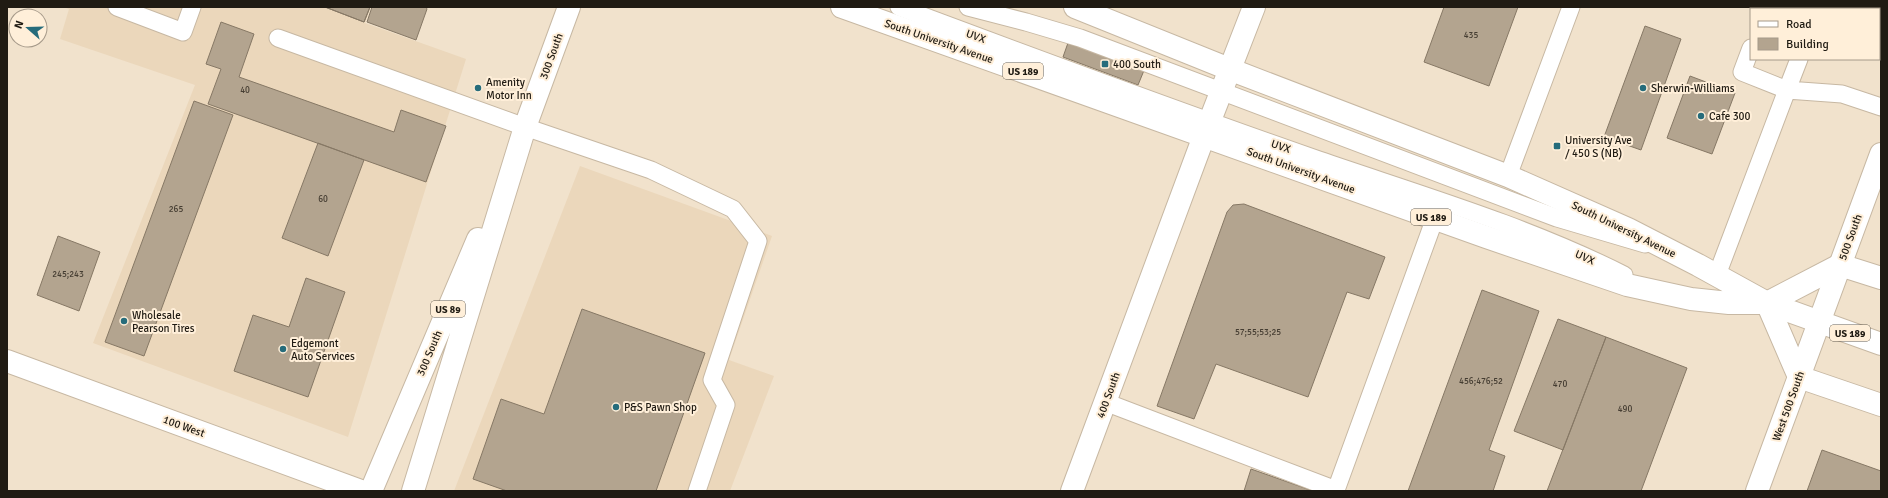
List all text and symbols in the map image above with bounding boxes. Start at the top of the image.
north arrow [8,8,48,48]
legend [1750,8,1880,60]
street label: South University Avenue [883,17,995,66]
text: Road [1786,17,1812,32]
text: N [12,19,26,31]
street label: UVX [964,27,988,46]
house number: 435 [1464,30,1478,41]
street label: 300 South [537,31,566,81]
text: Building [1786,37,1829,52]
place label: 400 South [1113,58,1161,71]
marker: 400 South [1100,59,1110,69]
road number: US 189 [1003,63,1043,79]
place label: Amenity Motor Inn [486,76,532,102]
place label: Sherwin-Williams [1651,82,1735,95]
marker: Amenity Motor Inn [473,83,483,93]
marker: Sherwin-Williams [1638,83,1648,93]
house number: 40 [240,85,250,96]
place label: Cafe 300 [1709,110,1751,123]
marker: Cafe 300 [1696,111,1706,121]
place label: University Ave / 450 S (NB) [1565,134,1632,160]
street label: UVX [1269,137,1293,156]
marker: University Ave / 450 S (NB) [1552,141,1562,151]
street label: South University Avenue [1245,145,1357,196]
house number: 60 [318,194,328,205]
street label: South University Avenue [1570,199,1678,260]
house number: 265 [169,204,183,215]
road number: US 189 [1411,209,1451,225]
street label: 500 South [1836,212,1865,262]
street label: UVX [1573,247,1597,268]
house number: 245;243 [52,269,84,280]
road number: US 89 [431,301,465,317]
place label: Wholesale Pearson Tires [132,309,195,335]
marker: Wholesale Pearson Tires [119,316,129,326]
road number: US 189 [1830,325,1870,341]
house number: 57;55;53;25 [1235,327,1281,338]
street label: 300 South [414,329,445,378]
place label: Edgemont Auto Services [291,337,355,363]
marker: Edgemont Auto Services [278,344,288,354]
street label: West 500 South [1770,369,1807,443]
street label: 400 South [1094,370,1123,420]
house number: 456;476;52 [1459,376,1503,387]
house number: 470 [1553,379,1567,390]
place label: P&S Pawn Shop [624,401,697,414]
marker: P&S Pawn Shop [611,402,621,412]
house number: 490 [1618,404,1632,415]
street label: 100 West [161,413,207,440]

